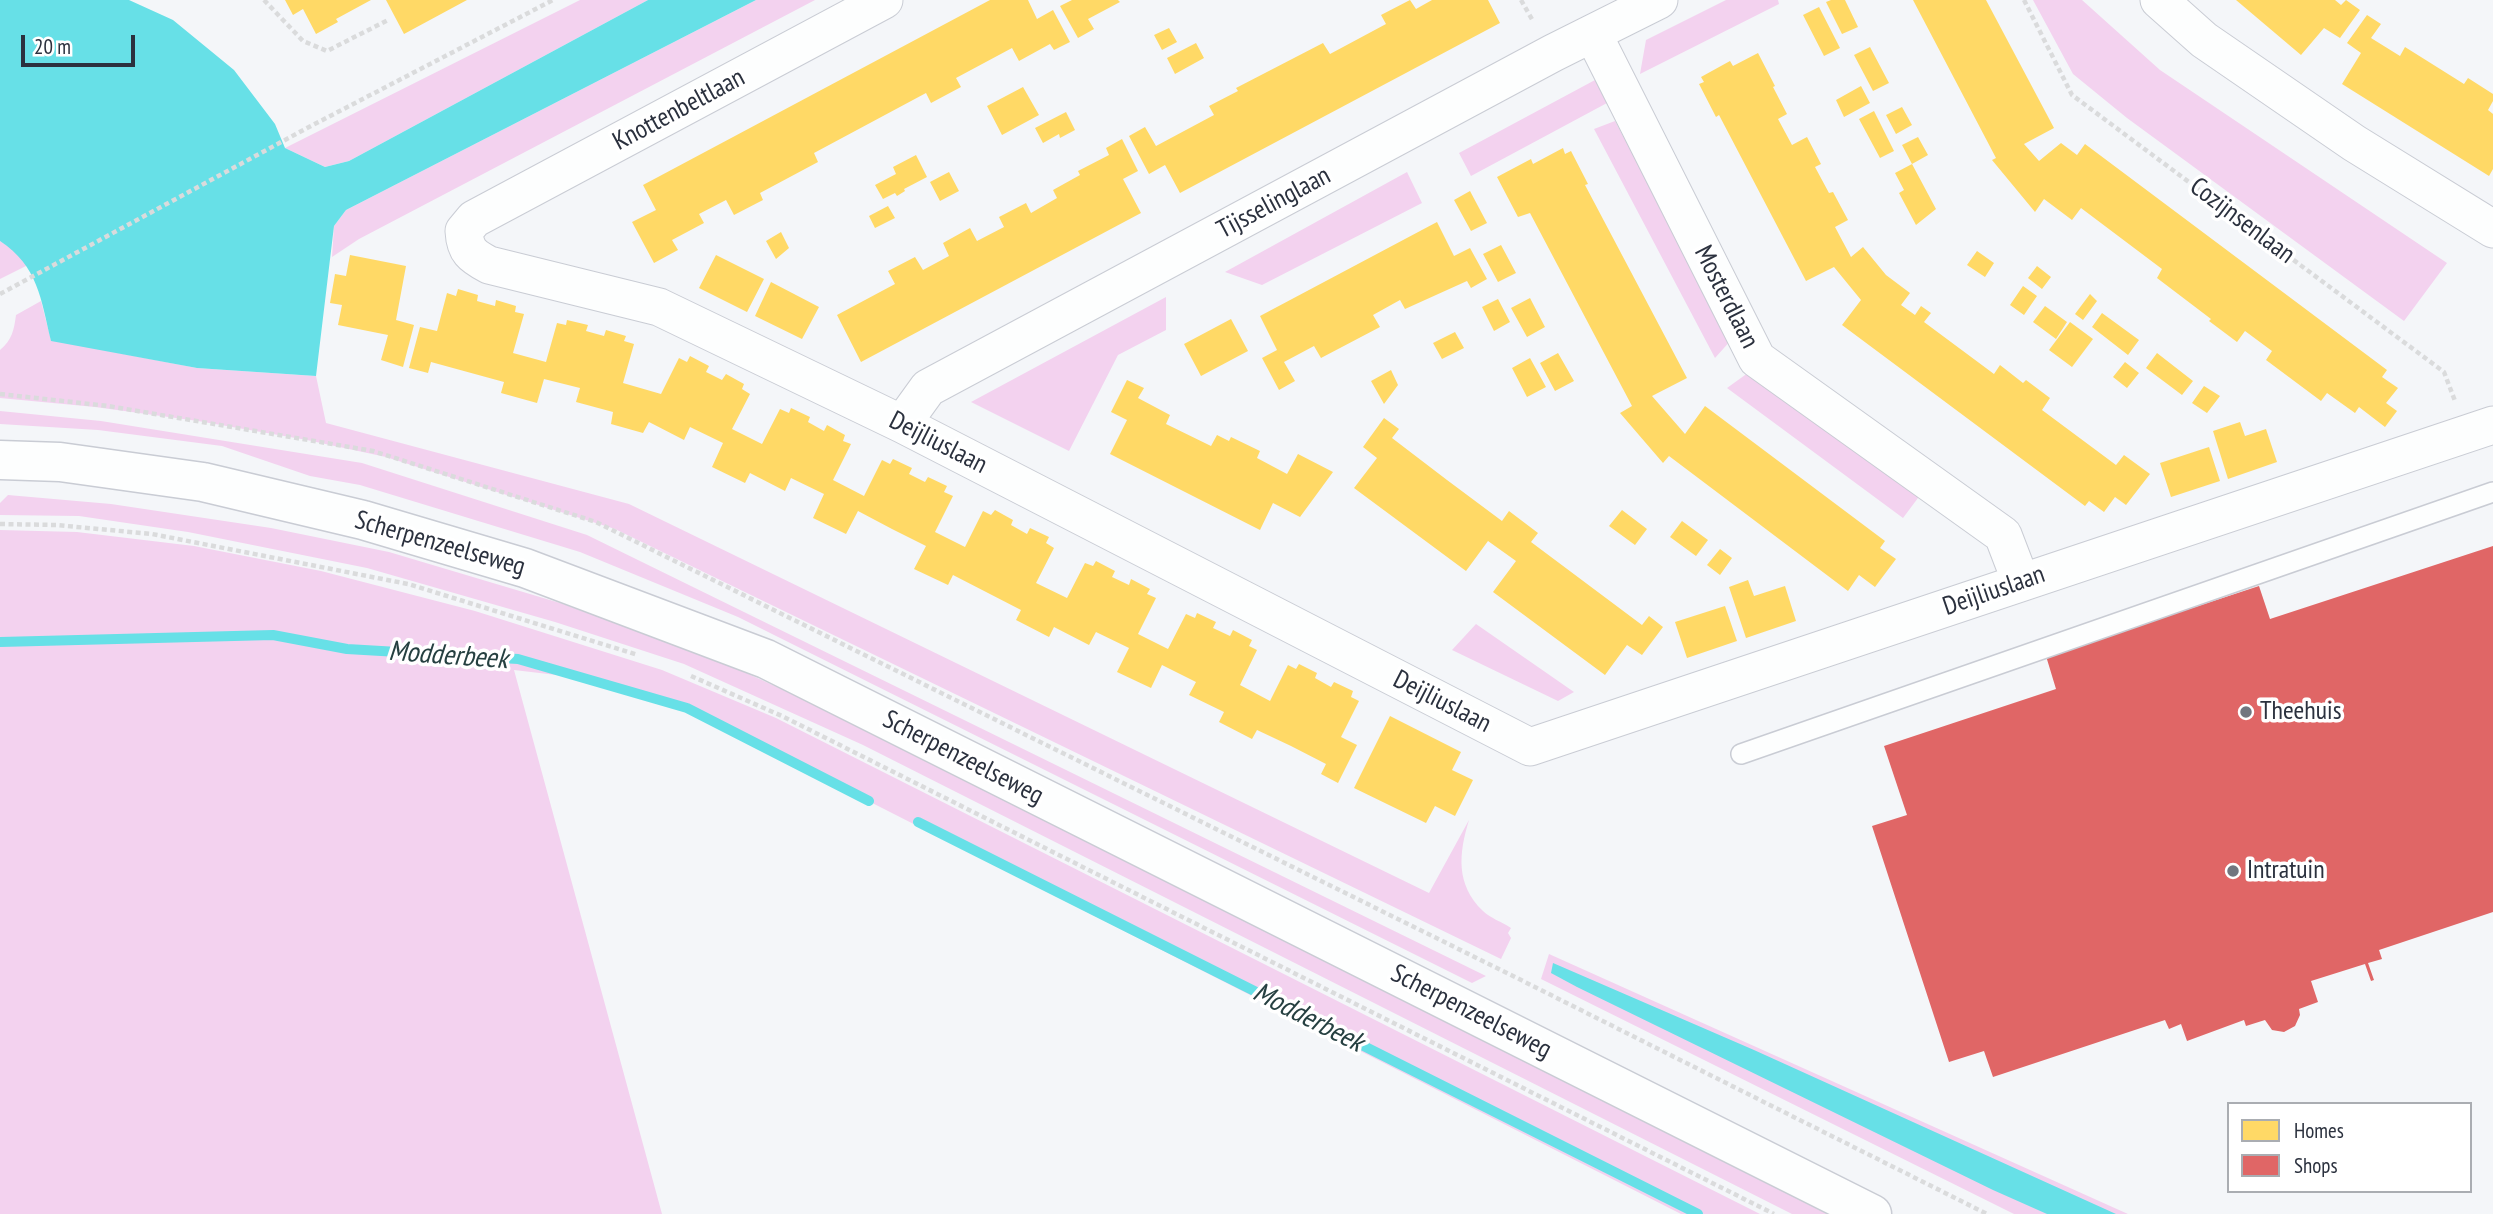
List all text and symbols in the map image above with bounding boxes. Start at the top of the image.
scale bar [24,21,138,65]
text: 20 m [34,33,71,60]
street label: Knottenbeltlaan [608,62,750,158]
street label: Tijsselinglaan [1212,160,1336,246]
street label: Cozijnsenlaan [2183,171,2301,271]
street label: Mosterdlaan [1687,241,1765,353]
street label: Deijliuslaan [884,405,992,481]
street label: Scherpenzeelseweg [351,505,529,583]
street label: Deijliuslaan [1939,559,2049,623]
water label: Modderbeek [387,635,509,677]
street label: Deijliuslaan [1388,664,1496,740]
place label: Theehuis [2260,696,2341,728]
street label: Scherpenzeelseweg [878,704,1048,812]
marker: Theehuis [2238,704,2254,720]
place label: Intratuin [2247,855,2325,887]
marker: Intratuin [2225,863,2241,879]
street label: Scherpenzeelseweg [1386,958,1556,1066]
water label: Modderbeek [1247,976,1369,1060]
legend [2227,1102,2472,1193]
text: Homes [2294,1117,2344,1144]
text: Shops [2294,1152,2338,1179]

